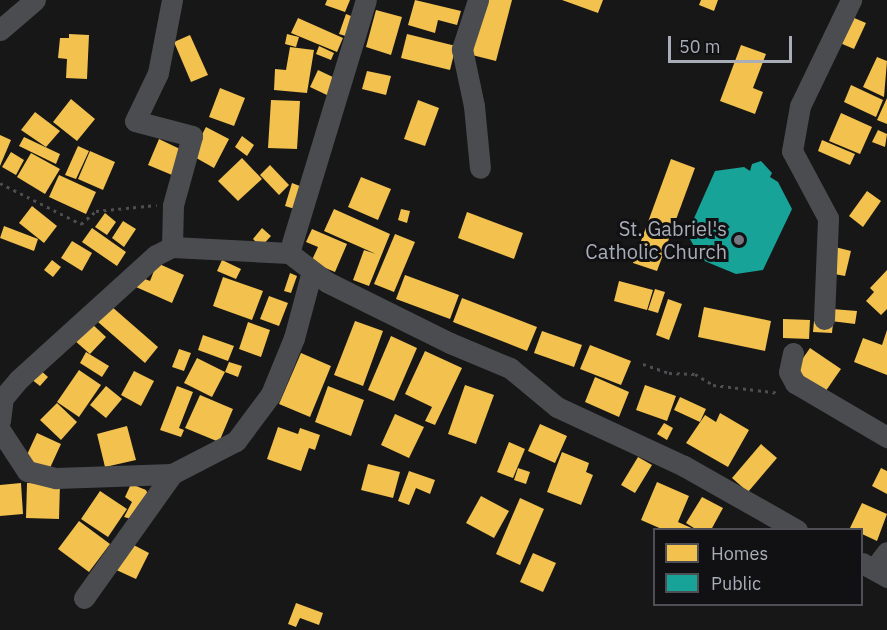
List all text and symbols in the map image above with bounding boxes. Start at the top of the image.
scale bar [671,24,796,62]
text: 50 m [679,35,721,58]
place label: St. Gabriel's Catholic Church [585,216,727,263]
marker: St. Gabriel's Catholic Church [732,233,746,247]
legend [653,528,863,606]
text: Homes [711,542,768,565]
text: Public [711,572,761,595]

